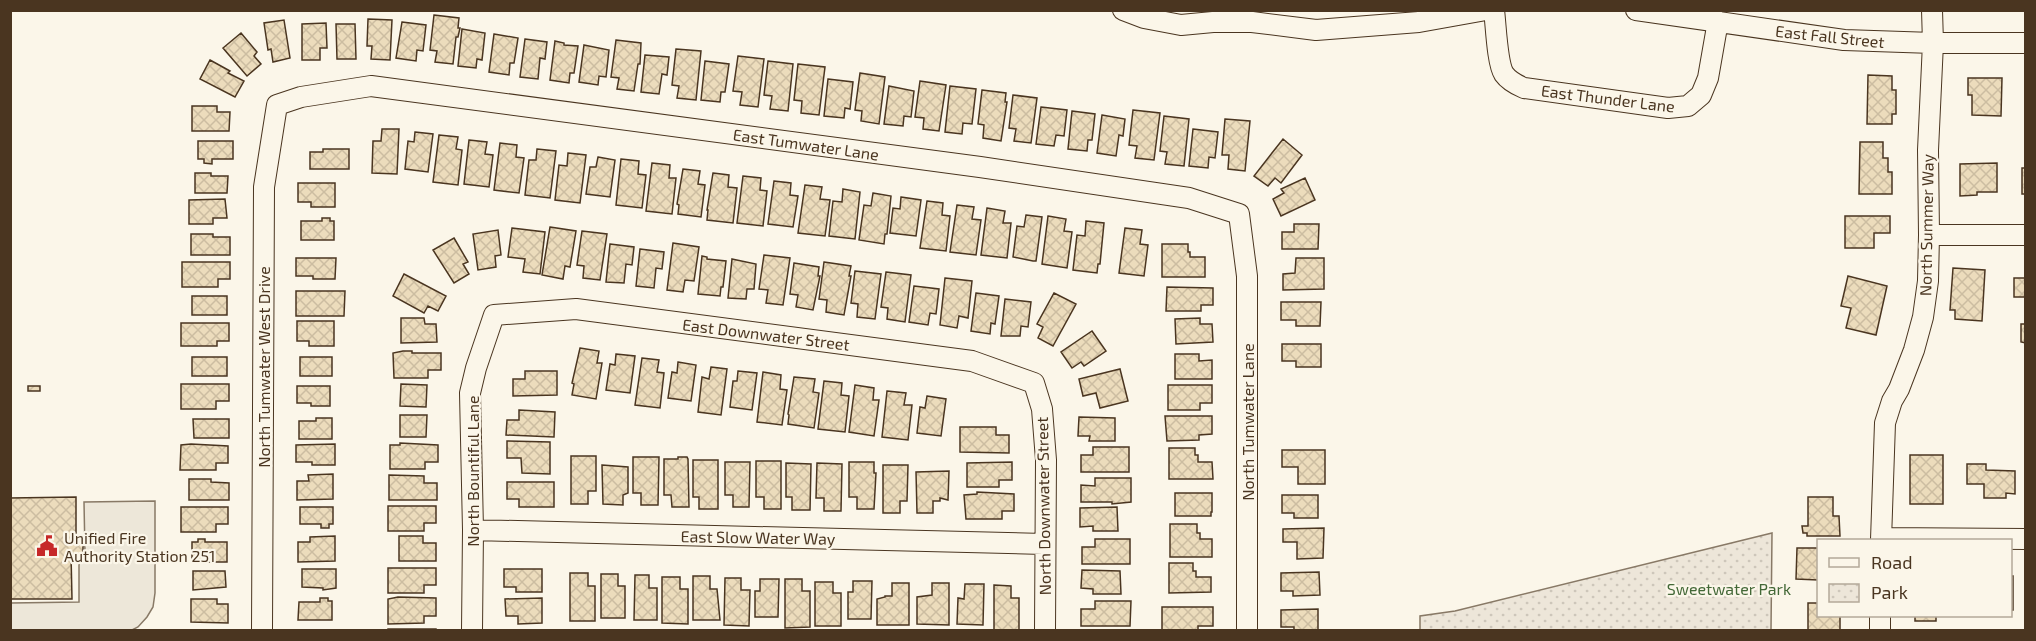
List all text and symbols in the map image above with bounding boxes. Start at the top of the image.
street label: East Fall Street [1774,21,1886,51]
street label: East Thunder Lane [1540,80,1676,116]
street label: East Tumwater Lane [732,124,880,164]
street label: North Summer Way [1915,153,1937,296]
street label: North Tumwater West Drive [254,266,273,468]
street label: East Downwater Street [681,314,851,354]
street label: North Tumwater Lane [1238,343,1257,501]
street label: North Bountiful Lane [463,395,482,547]
street label: North Downwater Street [1032,417,1054,595]
street label: East Slow Water Way [681,526,836,548]
place label: Unified Fire Authority Station 251 [64,528,215,565]
public building icon: Unified Fire Authority Station 251 [35,534,59,558]
legend [1817,539,2012,617]
text: Road [1871,551,1912,573]
park label: Sweetwater Park [1667,579,1791,598]
text: Park [1871,581,1908,603]

